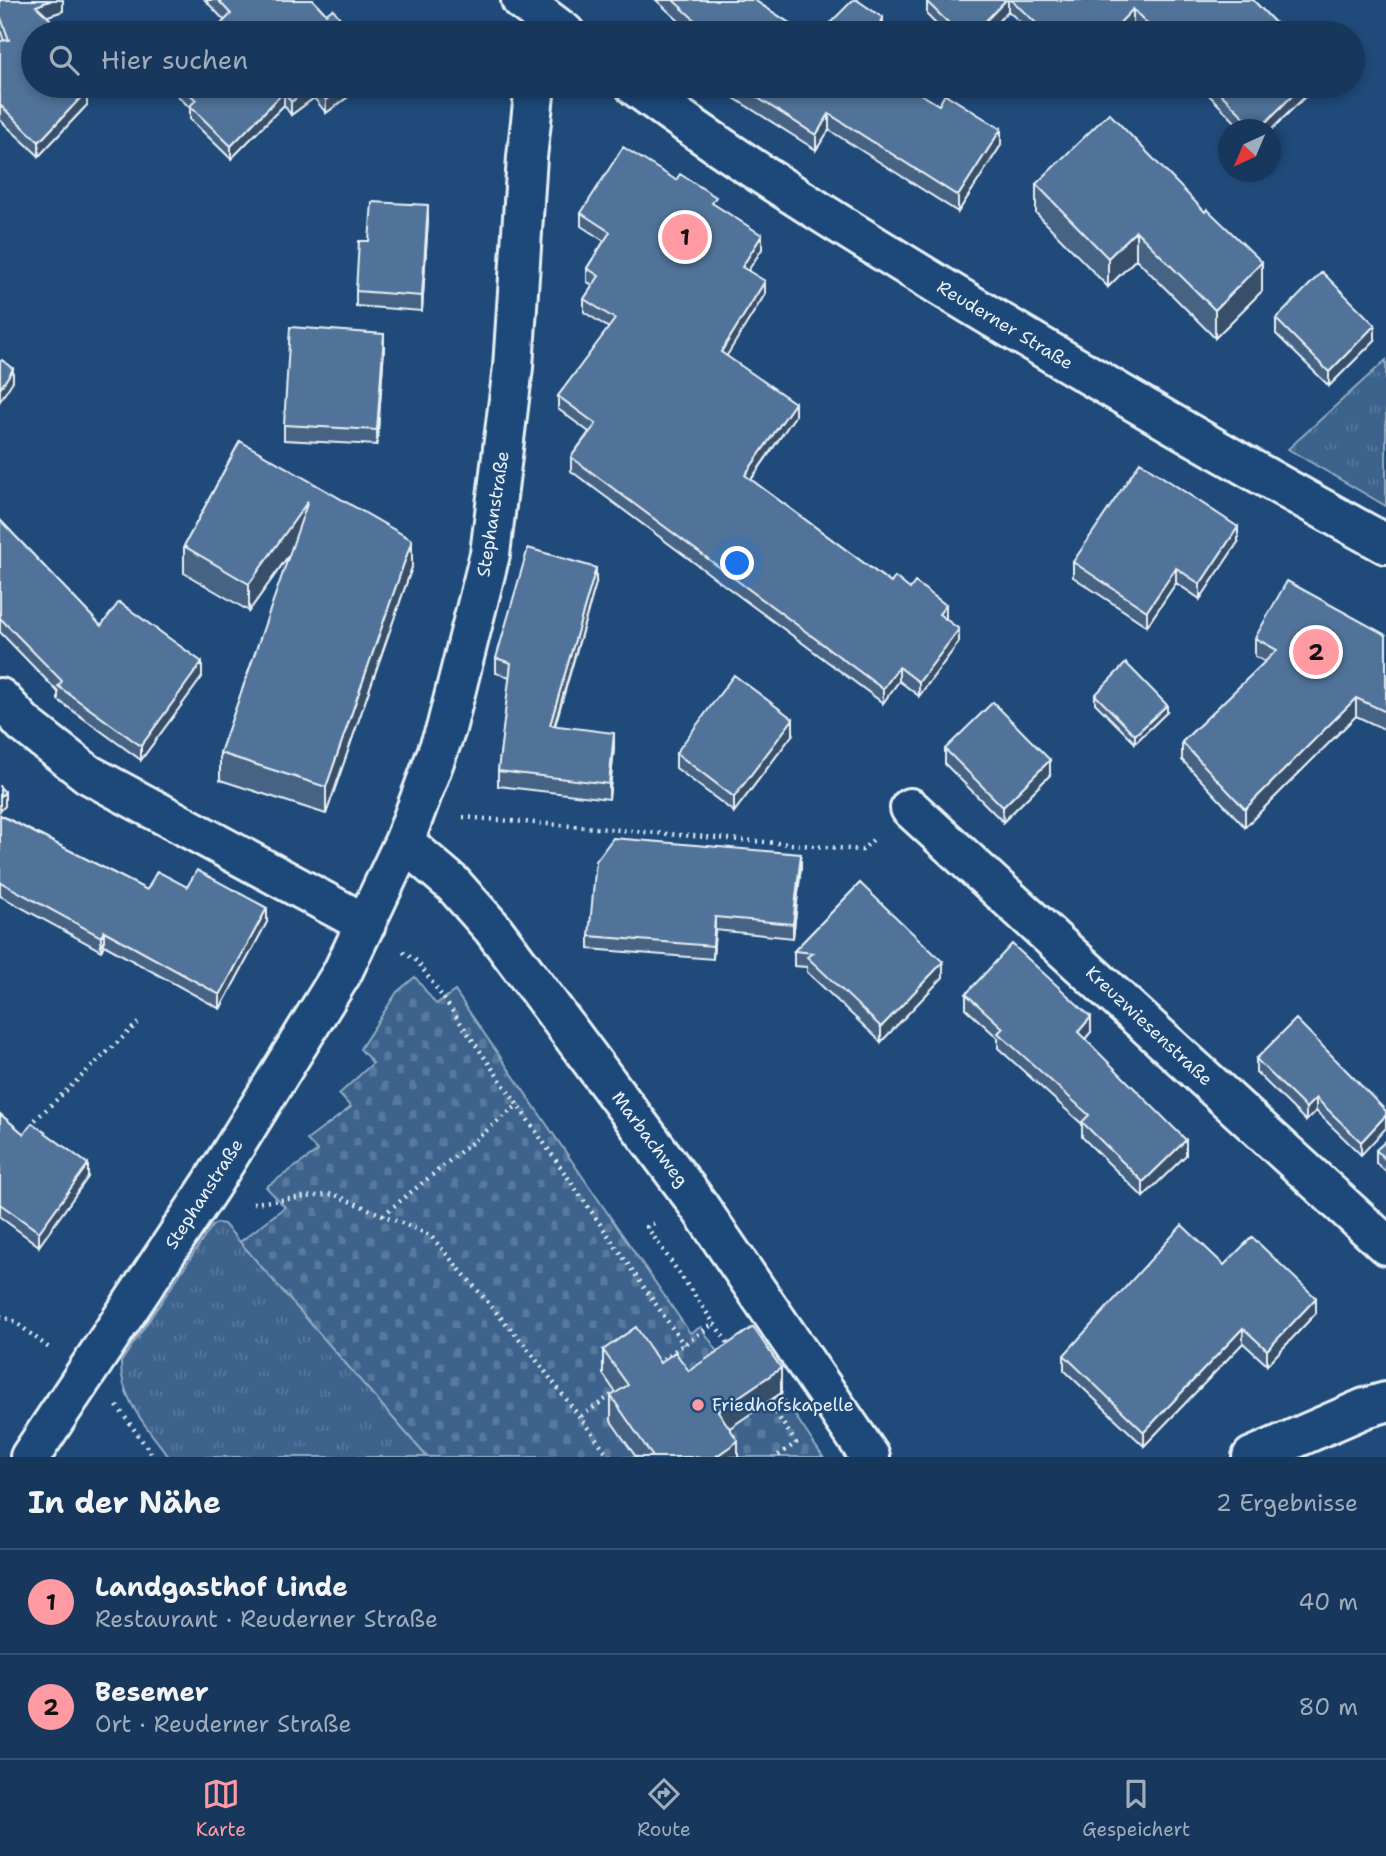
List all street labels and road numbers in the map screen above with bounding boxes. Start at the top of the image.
street label: Reuderner Straße [933,275,1077,375]
street label: Stephanstraße [471,449,515,579]
street label: Kreuzwiesenstraße [1080,961,1218,1091]
street label: Marbachweg [606,1086,694,1192]
street label: Stephanstraße [159,1134,249,1254]

